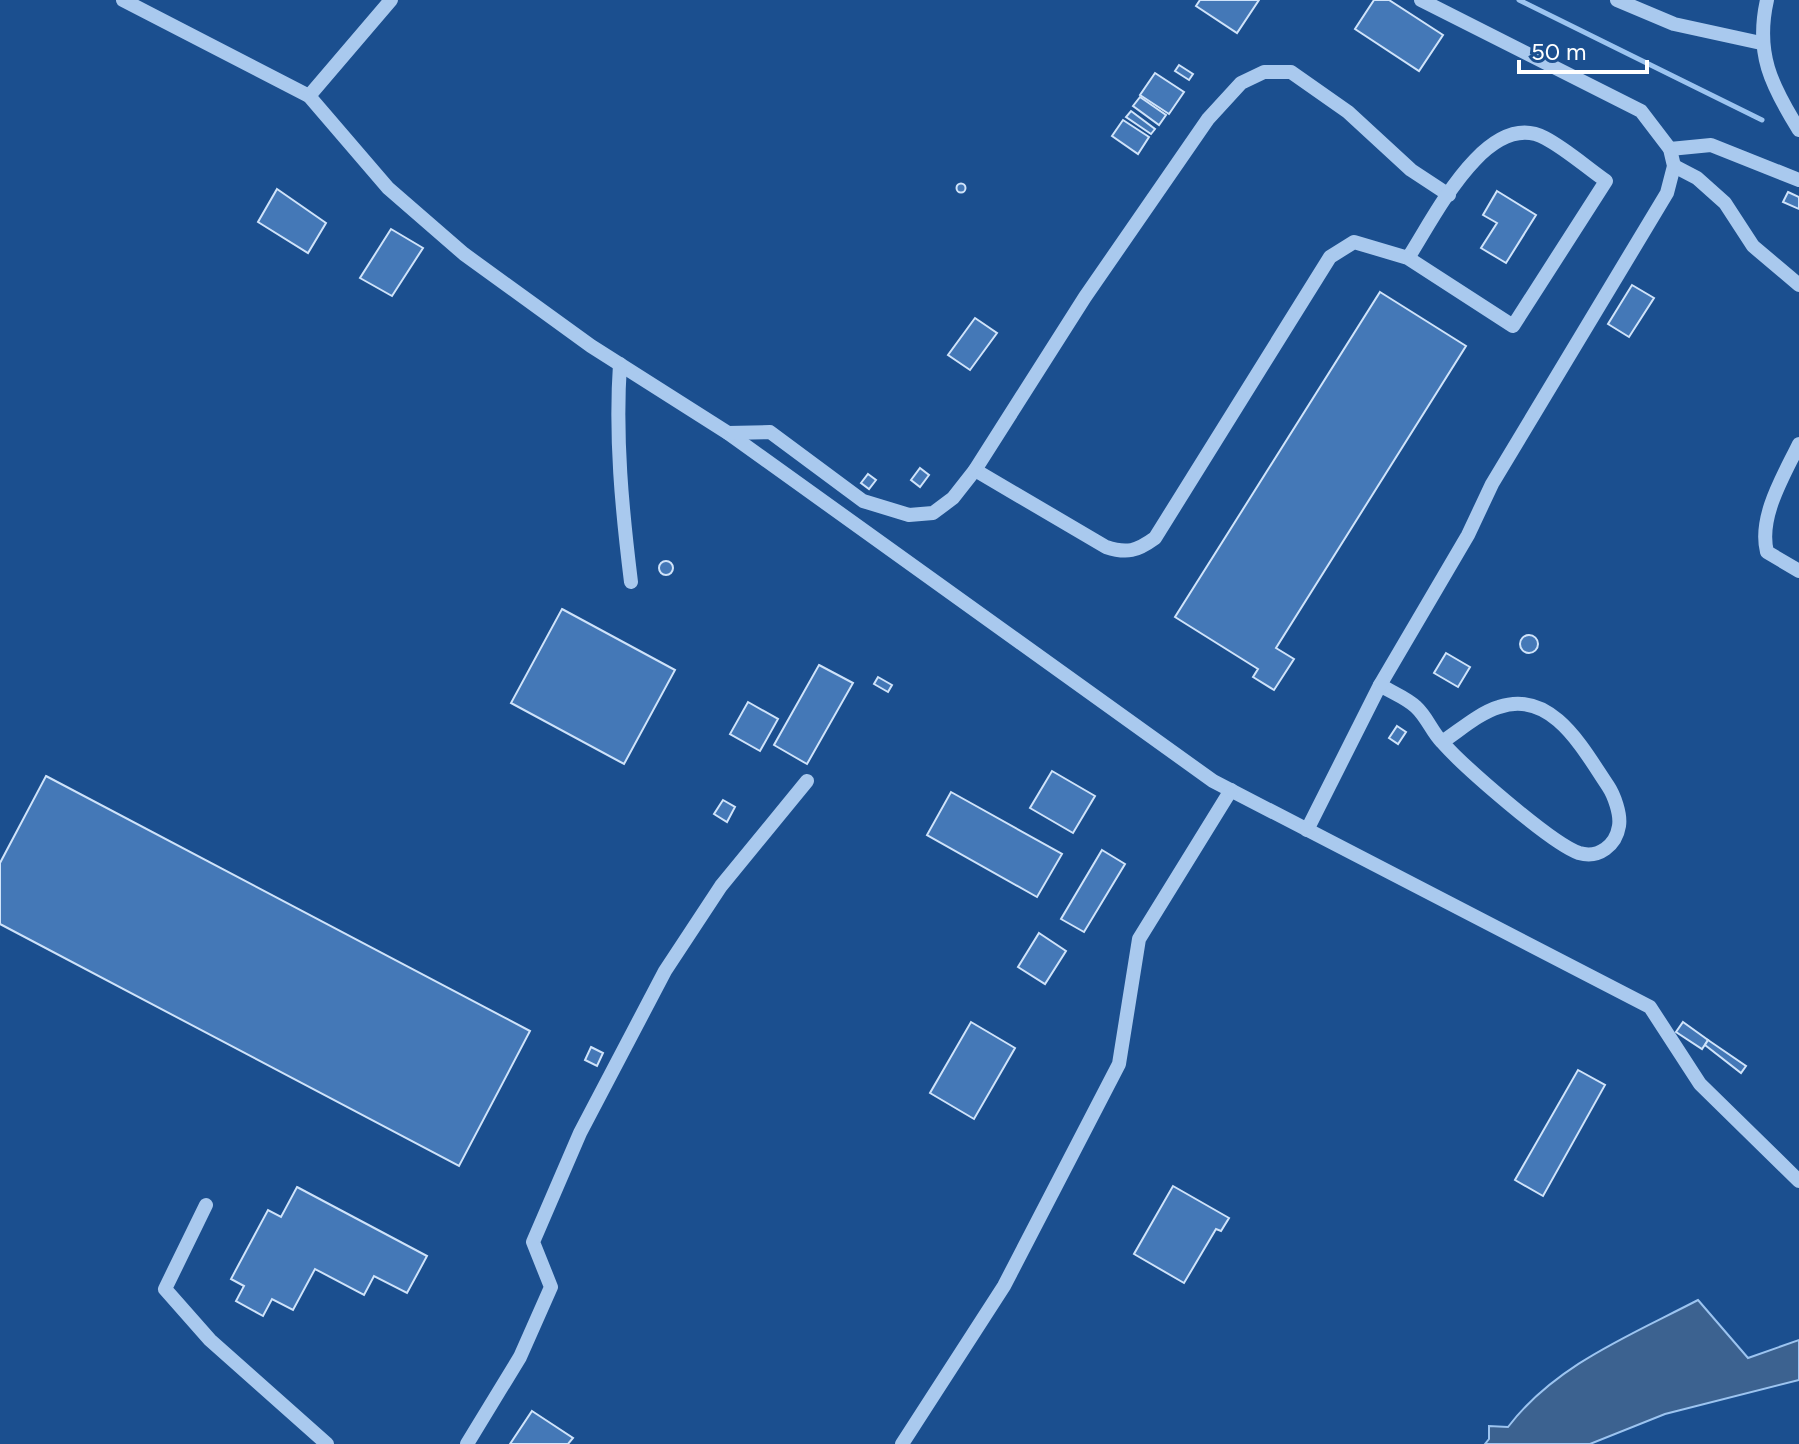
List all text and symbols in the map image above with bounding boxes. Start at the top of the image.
scale bar [1519,24,1647,74]
text: 50 m [1531,37,1587,66]

